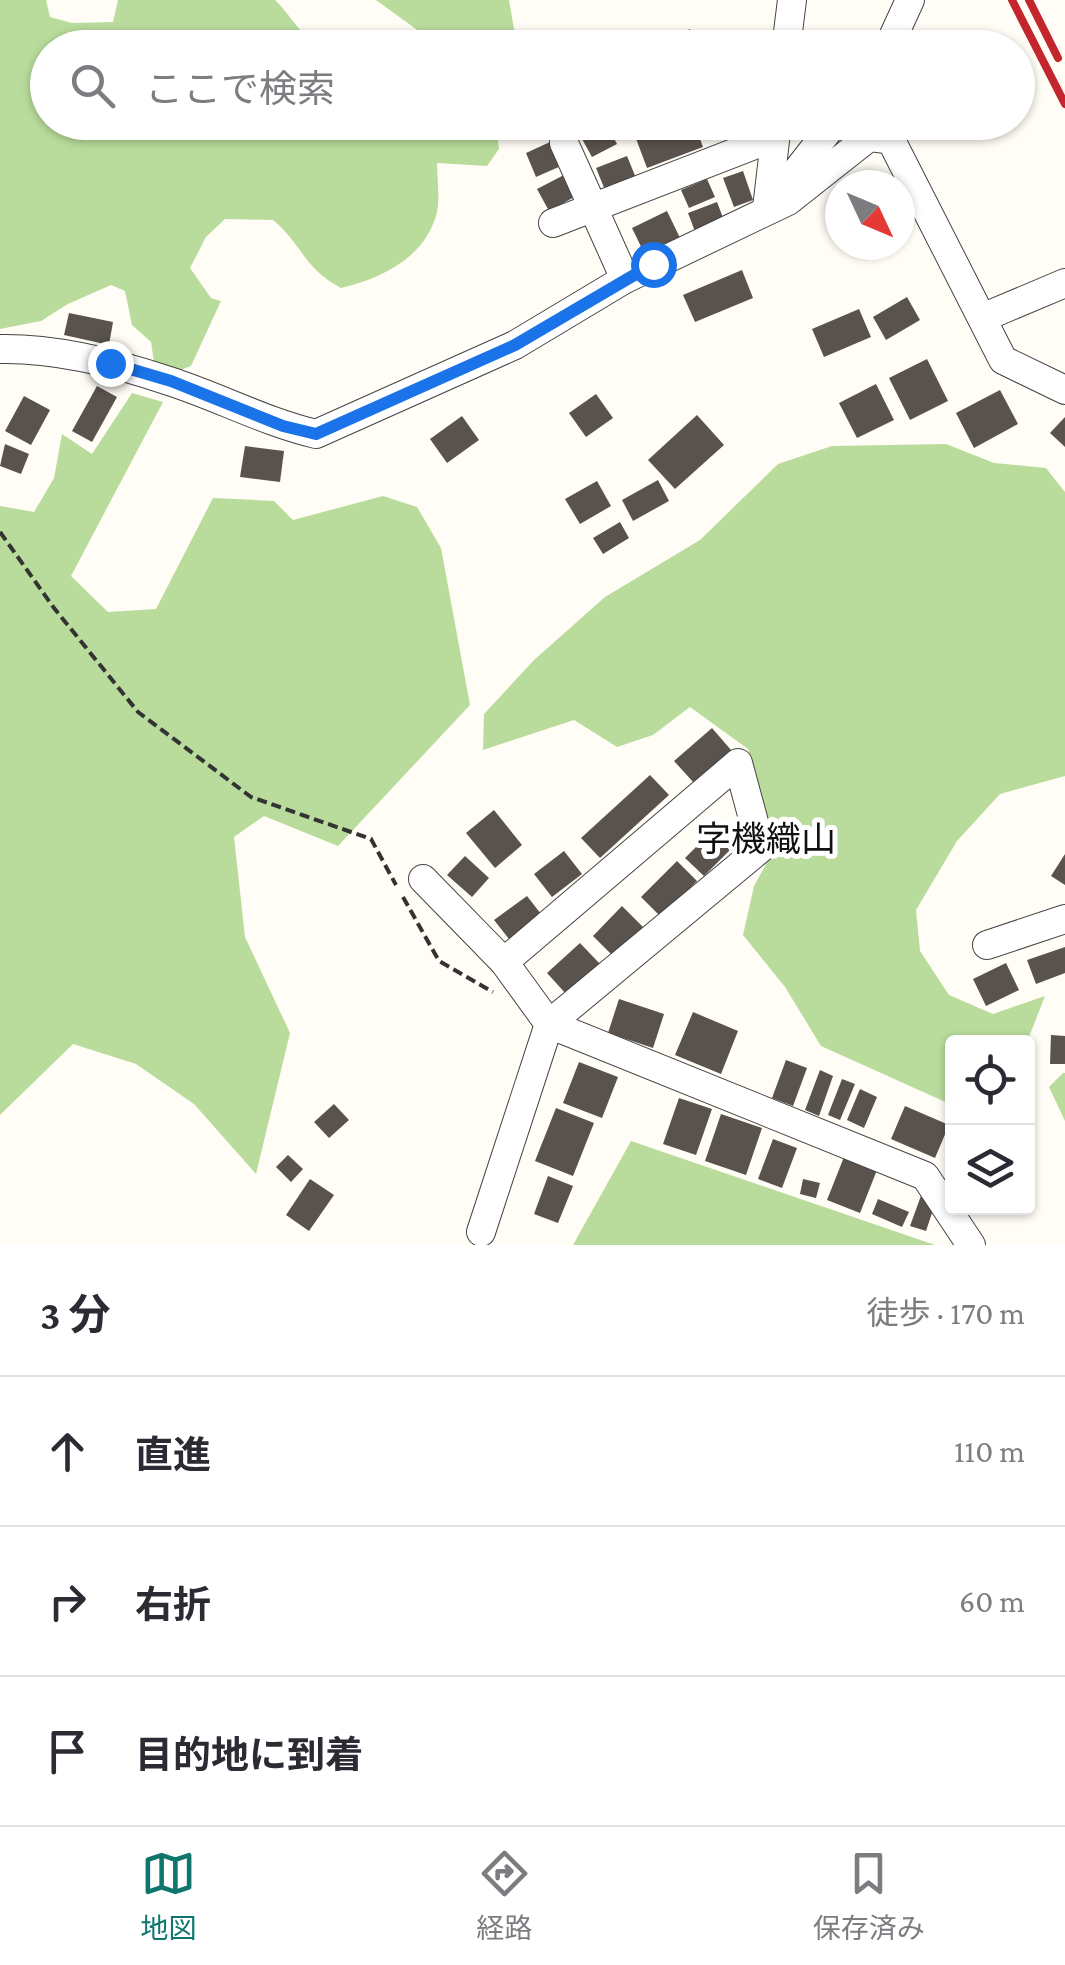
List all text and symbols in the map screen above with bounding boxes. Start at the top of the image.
search box [30,30,1035,140]
icon: search [65,58,120,113]
text: ここで検索 [145,68,335,110]
north arrow [825,170,915,260]
route start [631,242,677,288]
route end [88,341,134,387]
district label: 字機織山 [696,820,836,859]
map controls [945,1035,1035,1215]
button: locate [945,1035,1035,1125]
button: layers [945,1125,1035,1215]
text: 3 分 [40,1291,111,1338]
text: 徒歩 · 170 m [867,1295,1025,1331]
icon: ahead [40,1424,95,1479]
text: 110 m [954,1433,1025,1469]
text: 直進 [135,1434,211,1476]
icon: right [40,1574,95,1629]
text: 60 m [959,1583,1025,1619]
text: 右折 [135,1584,211,1626]
icon: arrive [40,1724,95,1779]
text: 目的地に到着 [135,1734,363,1776]
tab: 地図 [140,1846,196,1946]
tab: 経路 [476,1846,533,1946]
tab: 保存済み [813,1846,925,1946]

